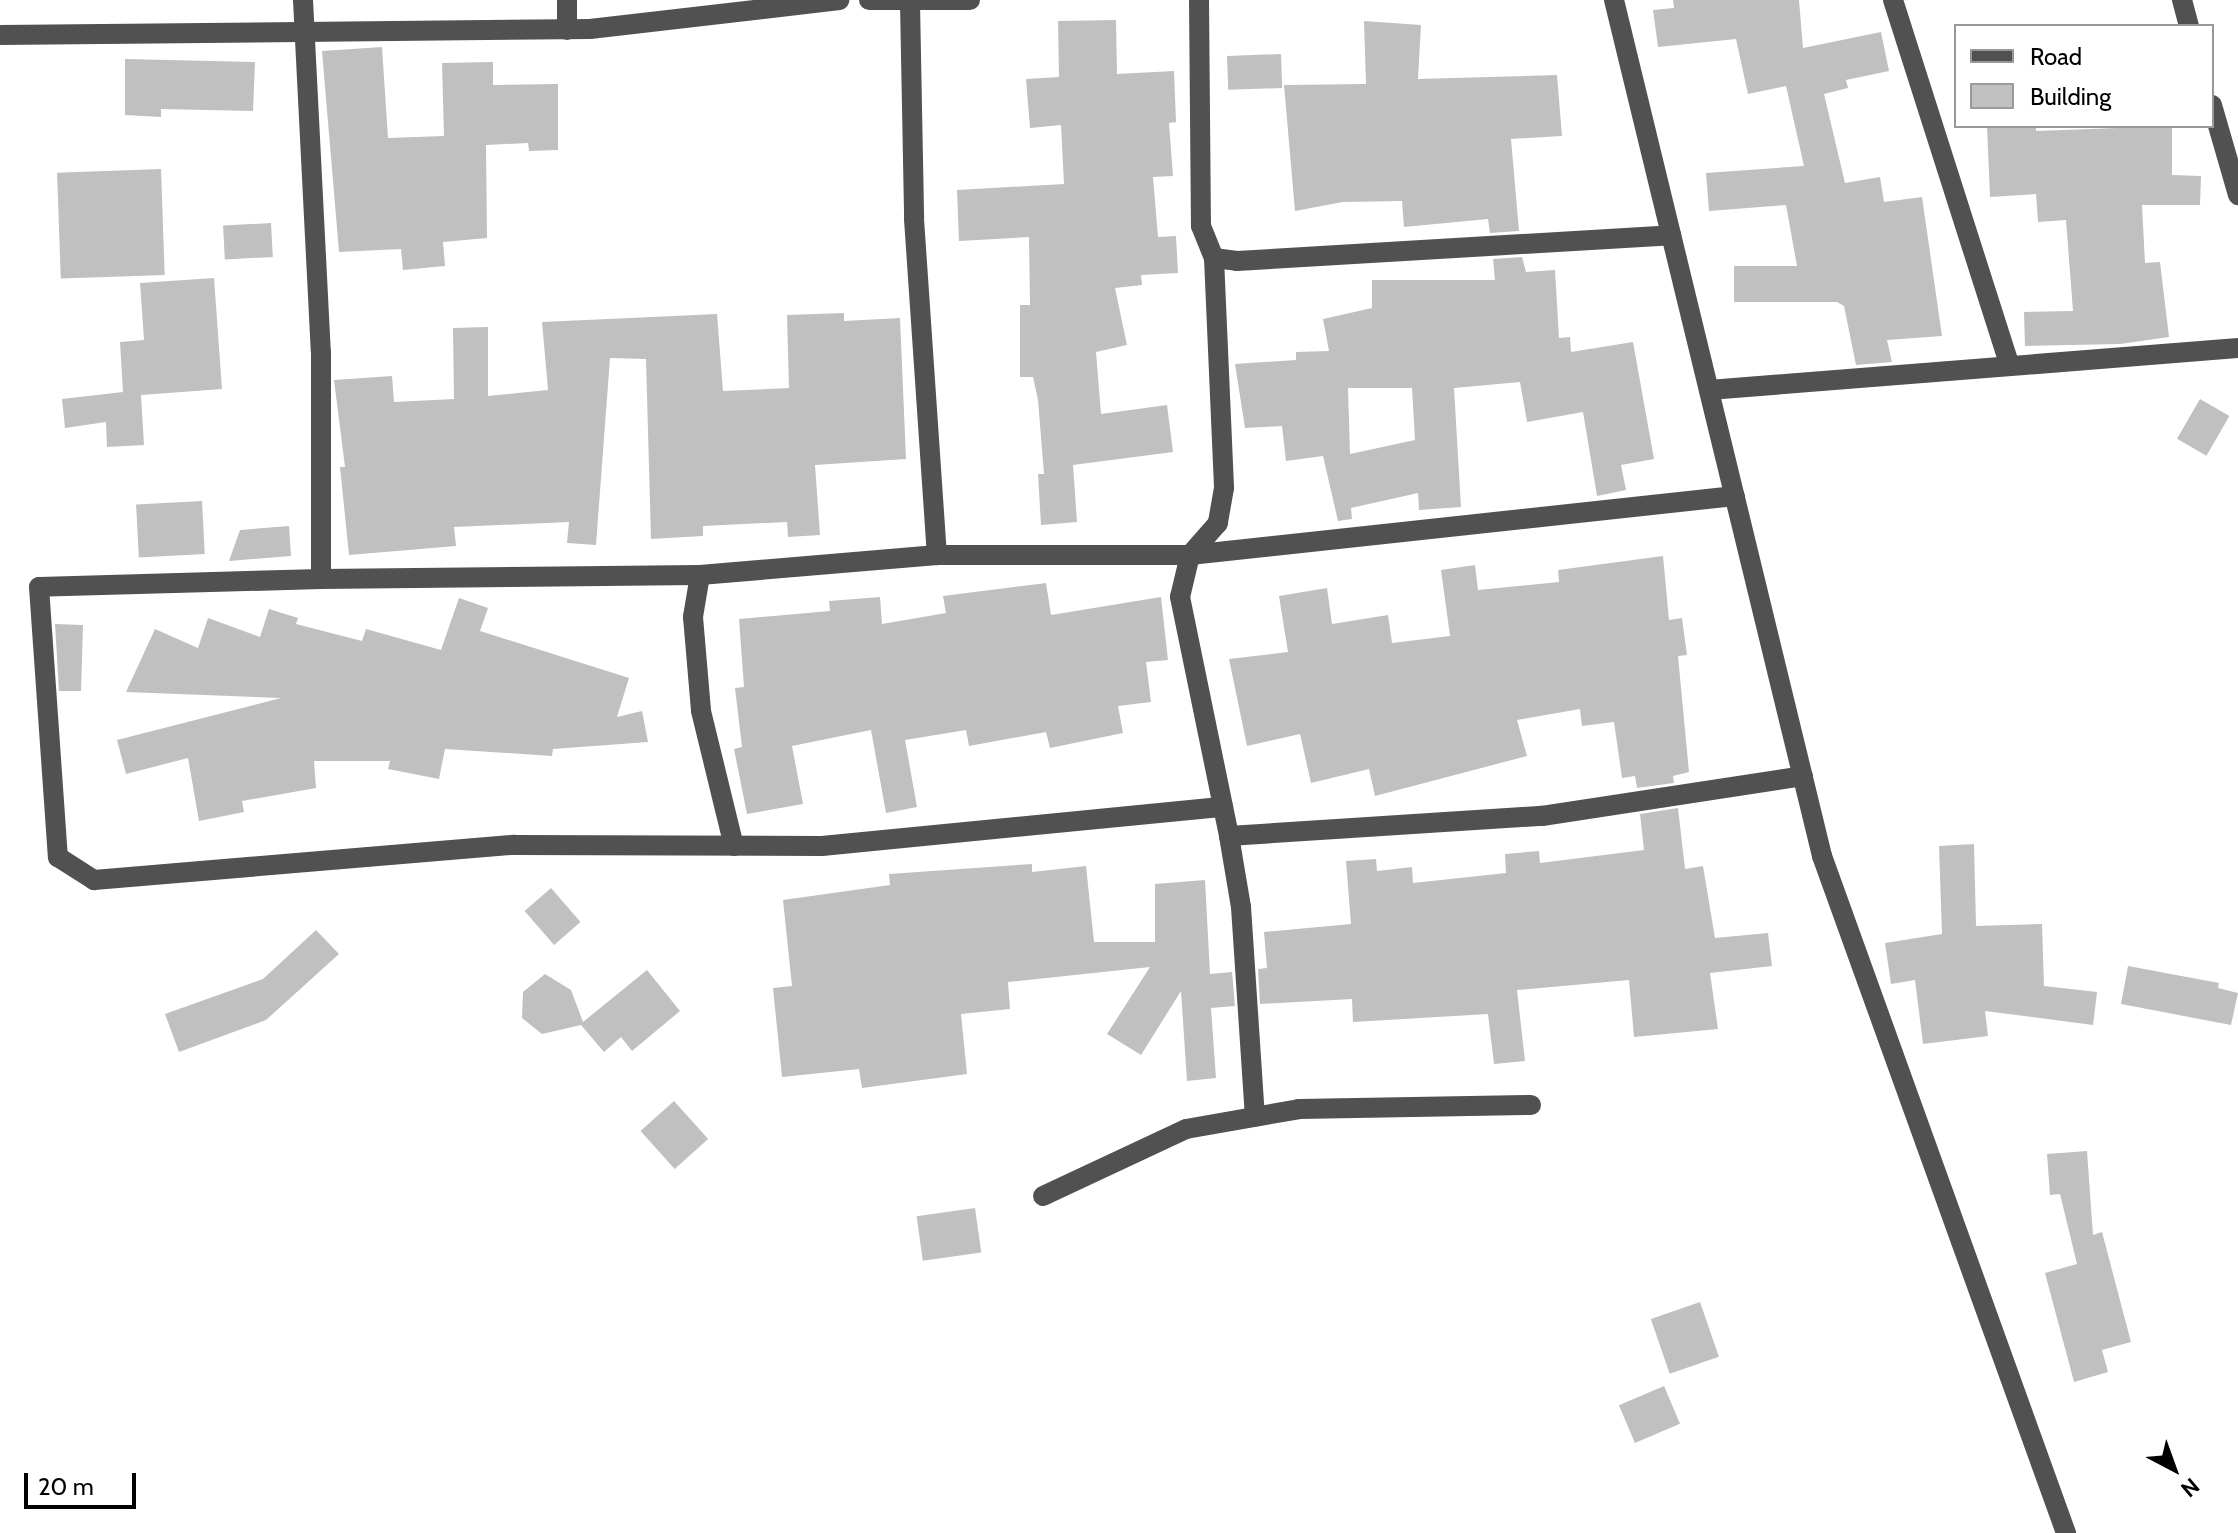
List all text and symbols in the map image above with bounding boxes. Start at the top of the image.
legend [1954,24,2214,128]
text: Road [2030,42,2082,71]
text: Building [2030,82,2111,111]
north arrow [2134,1429,2214,1509]
scale bar [28,1457,140,1507]
text: 20 m [38,1472,94,1501]
text: N [2175,1472,2205,1503]

